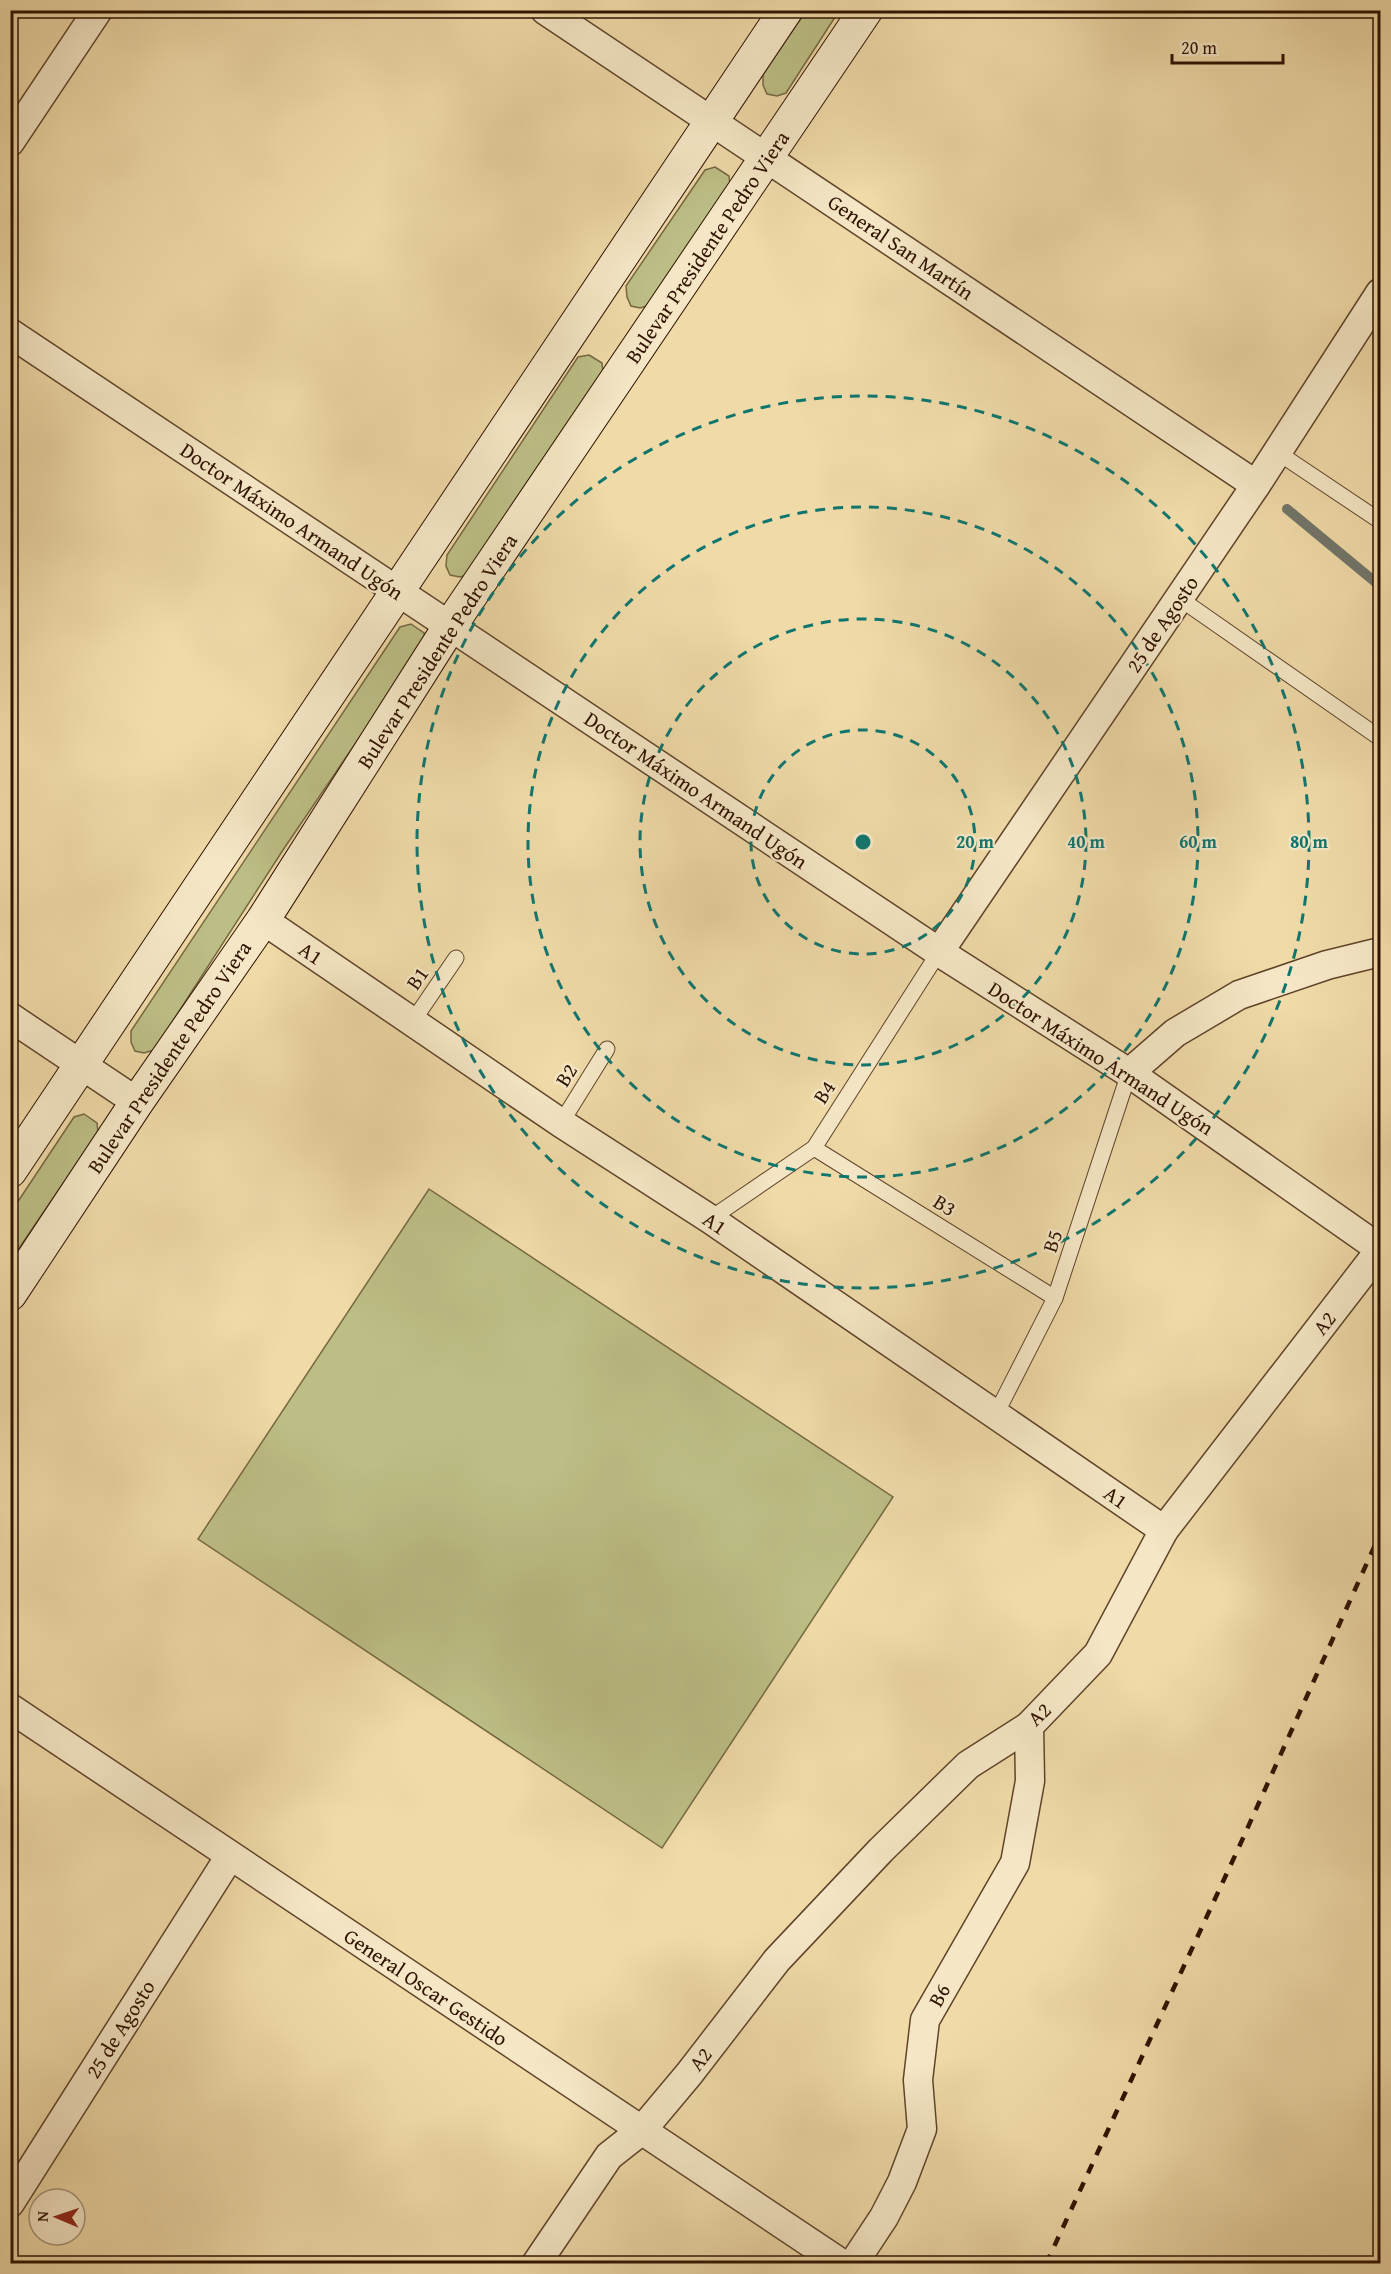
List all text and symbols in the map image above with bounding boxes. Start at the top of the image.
scale bar [1172,27,1283,65]
text: 20 m [1181,34,1217,61]
street label: Bulevar Presidente Pedro Viera [617,124,797,370]
street label: General San Martín [822,187,980,308]
street label: Doctor Máximo Armand Ugón [174,435,410,608]
street label: Bulevar Presidente Pedro Viera [349,527,525,775]
street label: 25 de Agosto [1118,569,1206,679]
street label: Doctor Máximo Armand Ugón [578,704,814,877]
text: 20 m [956,828,995,855]
text: 40 m [1067,828,1106,855]
text: 60 m [1179,828,1218,855]
text: 80 m [1290,828,1329,855]
centre of rings [853,832,873,852]
street label: Bulevar Presidente Pedro Viera [79,934,259,1180]
street label: A1 [293,934,329,972]
street label: B1 [398,960,436,996]
street label: Doctor Máximo Armand Ugón [982,973,1220,1143]
street label: B2 [547,1057,585,1093]
street label: B4 [805,1074,843,1110]
street label: B3 [927,1186,963,1224]
street label: A1 [697,1204,733,1242]
street label: B5 [1034,1226,1070,1256]
street label: A2 [1305,1304,1343,1342]
street label: A1 [1098,1478,1134,1516]
street label: A2 [1020,1695,1058,1733]
street label: General Oscar Gestido [338,1920,514,2054]
street label: 25 de Agosto [77,1974,163,2084]
street label: B6 [920,1978,958,2012]
street label: A2 [681,2040,719,2078]
north arrow [27,2187,87,2247]
text: N [30,2210,54,2222]

